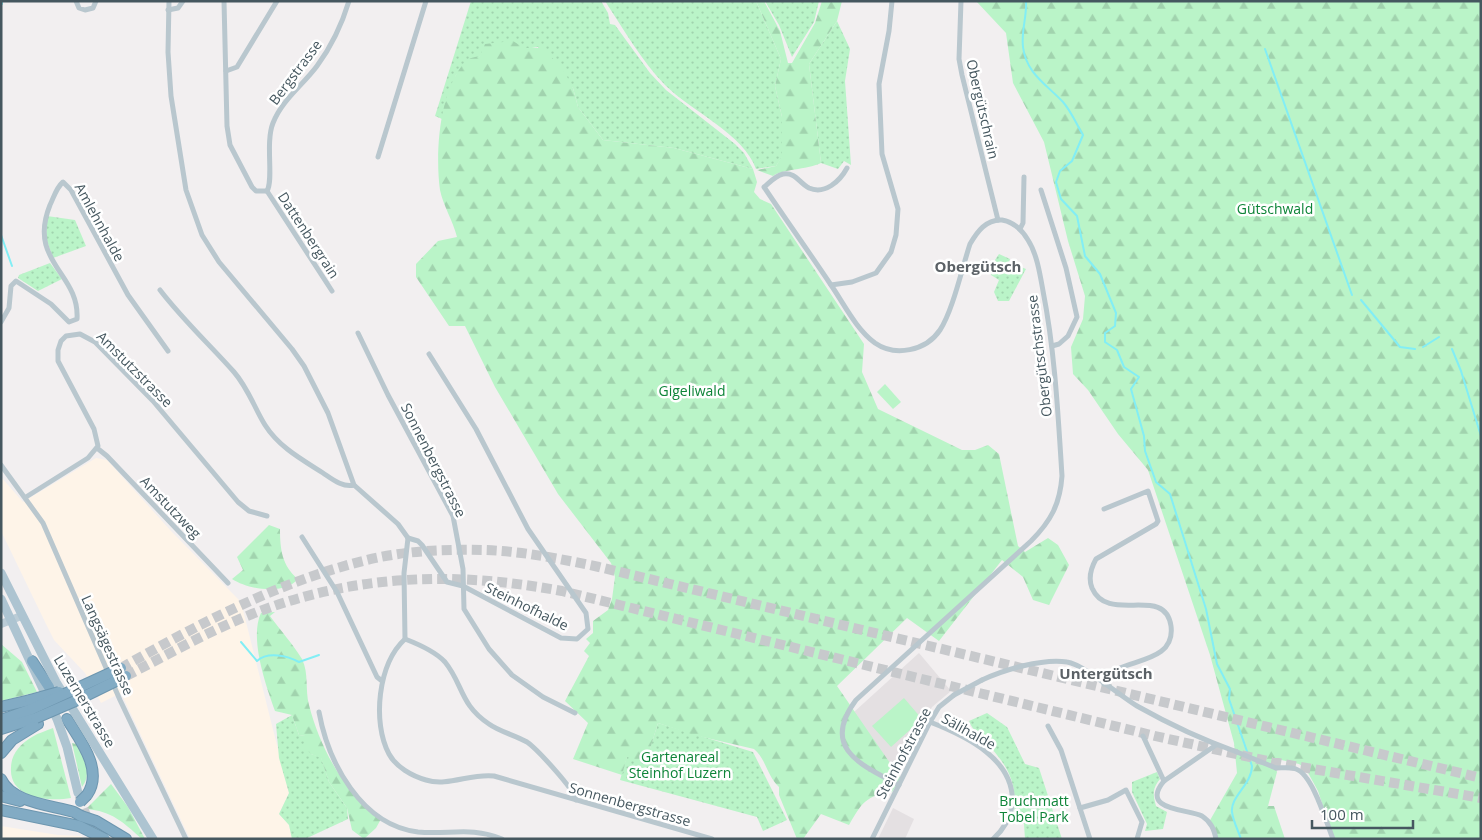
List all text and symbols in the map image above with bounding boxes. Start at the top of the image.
street label: Bergstrasse [264,36,326,108]
street label: Obergütschrain [962,57,1004,161]
street label: Amlehnhalde [71,179,129,265]
street label: Dattenbergrain [274,188,344,282]
park label: Gütschwald [1237,199,1313,218]
district label: Obergütsch [935,256,1021,276]
street label: Obergütschstrasse [1022,294,1056,418]
street label: Amstutzstrasse [93,327,177,411]
park label: Gigeliwald [659,381,725,400]
street label: Sonnenbergstrasse [397,400,471,520]
street label: Amstutzweg [136,472,206,543]
street label: Steinhofhalde [482,578,572,634]
street label: Langsägestrasse [77,592,139,698]
street label: Luzernerstrasse [50,651,120,751]
district label: Untergütsch [1059,663,1153,683]
street label: Steinhofstrasse [871,704,935,802]
street label: Sälihalde [939,708,999,754]
park label: Gartenareal Steinhof Luzern [629,747,731,782]
street label: Sonnenbergstrasse [567,778,693,831]
park label: Bruchmatt Tobel Park [999,791,1069,826]
scale bar [1312,798,1413,830]
text: 100 m [1320,804,1364,824]

